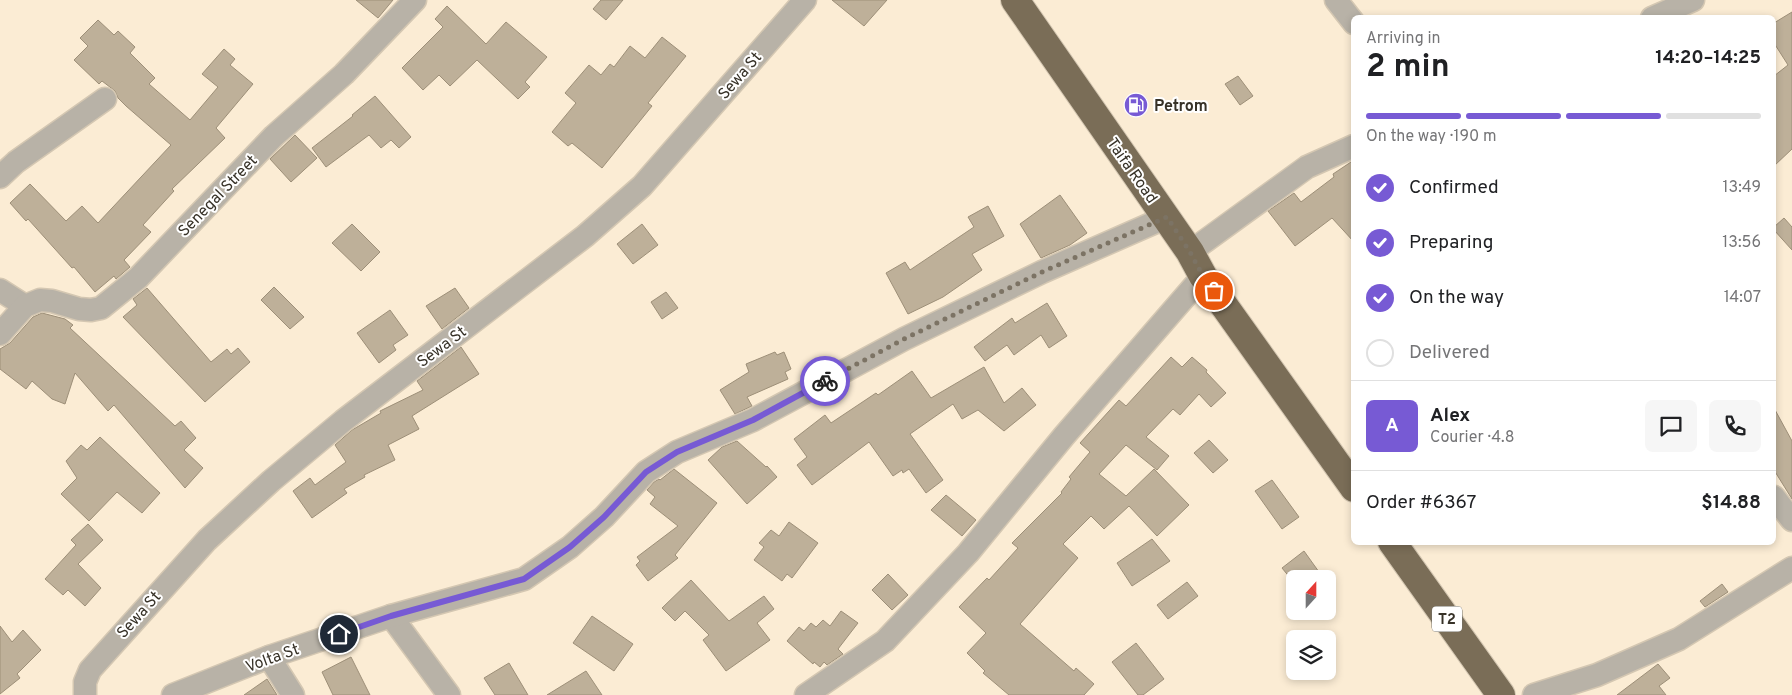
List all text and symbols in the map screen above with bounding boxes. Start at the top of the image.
text: Arriving in [1366,29,1441,49]
text: 14:20–14:25 [1655,46,1761,70]
street label: Sewa St [714,48,767,104]
text: 2 min [1366,48,1450,88]
fuel station icon: Petrom [1123,92,1149,118]
place label: Petrom [1154,97,1208,117]
text: On the way · 190 m [1366,127,1496,147]
street label: Taifa Road [1102,135,1161,208]
street label: Senegal Street [175,151,262,241]
icon: check [1366,174,1394,202]
text: Confirmed [1409,176,1499,200]
text: 13:49 [1723,178,1761,198]
icon: check [1366,229,1394,257]
text: Preparing [1409,231,1493,255]
text: 13:56 [1722,233,1761,253]
pin [1193,270,1235,312]
icon: bag [1200,277,1228,305]
icon: check [1366,284,1394,312]
text: On the way [1409,286,1504,310]
text: 14:07 [1724,288,1761,308]
street label: Sewa St [414,323,471,373]
text: Delivered [1409,341,1490,365]
courier [800,356,850,406]
icon: bike [811,367,839,395]
button: chat [1645,400,1697,452]
button: phone [1709,400,1761,452]
text: Alex [1430,404,1470,428]
text: A [1385,414,1399,438]
text: Courier · 4.8 [1430,428,1514,448]
text: Order #6367 [1366,491,1476,515]
text: $14.88 [1701,491,1761,515]
north arrow [1286,570,1336,620]
map controls [1286,570,1336,680]
street label: Sewa St [113,588,166,643]
road number: T2 [1432,606,1462,632]
pin [318,613,360,655]
icon: home [325,620,353,648]
button: layers [1286,630,1336,680]
street label: Volta St [243,640,302,678]

